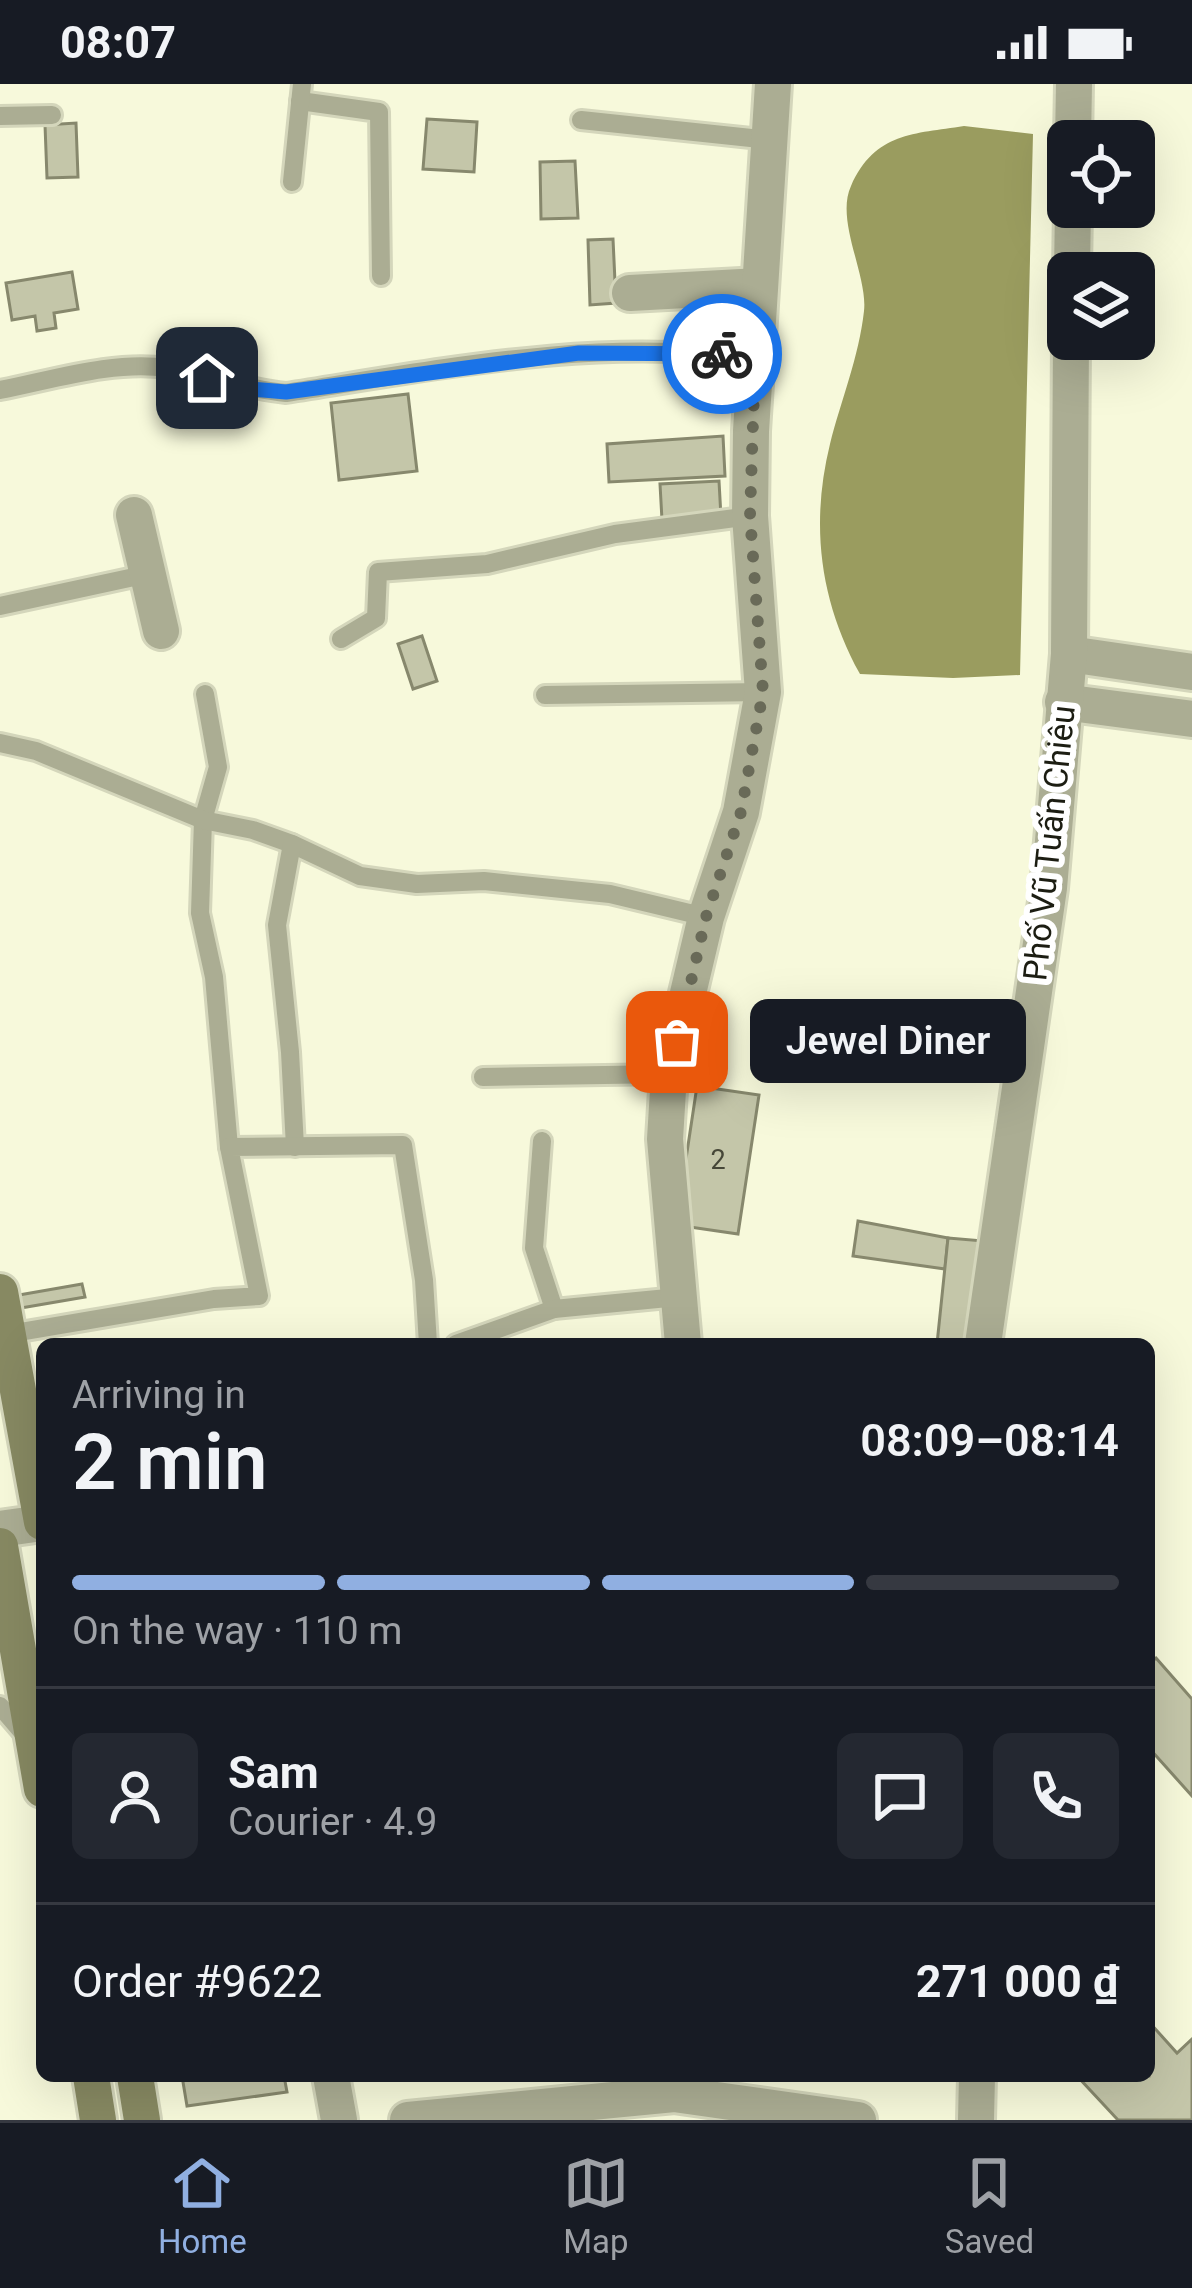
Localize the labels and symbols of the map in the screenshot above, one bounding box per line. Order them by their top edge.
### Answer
courier [662,294,782,414]
pin [156,327,258,429]
street label: Phố Vũ Tuấn Chiêu [1015,704,1083,982]
pin [626,991,728,1093]
callout: Jewel Diner [749,1000,1025,1084]
house number: 2 [710,1144,726,1176]

